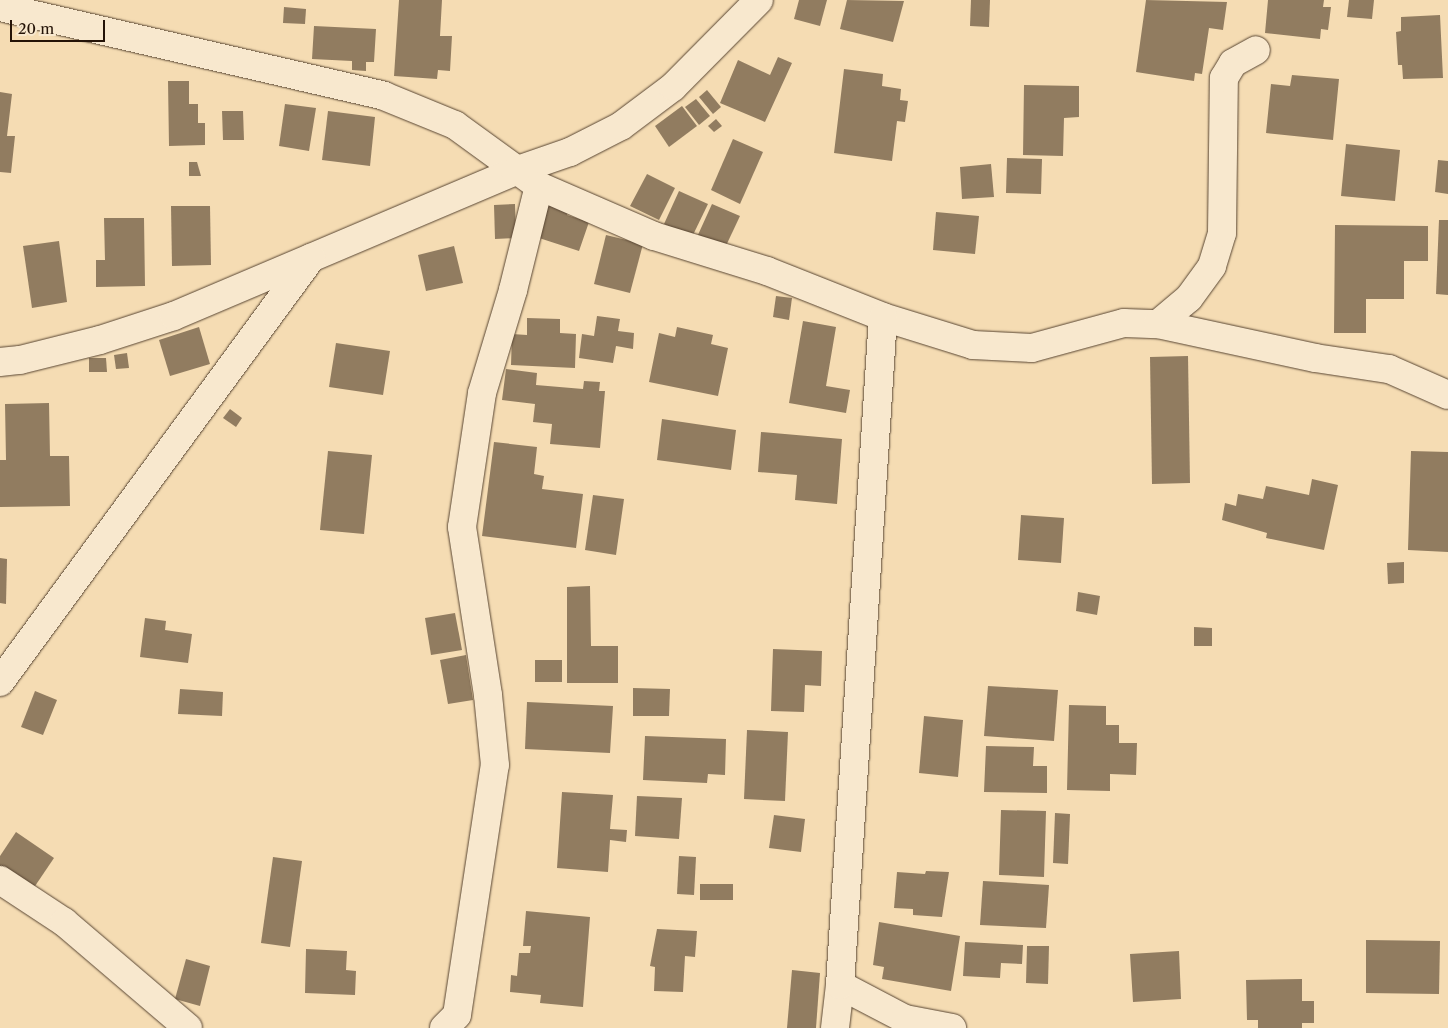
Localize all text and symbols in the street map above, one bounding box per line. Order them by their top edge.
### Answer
scale bar [12,10,108,42]
text: 20 m [18,19,54,38]

